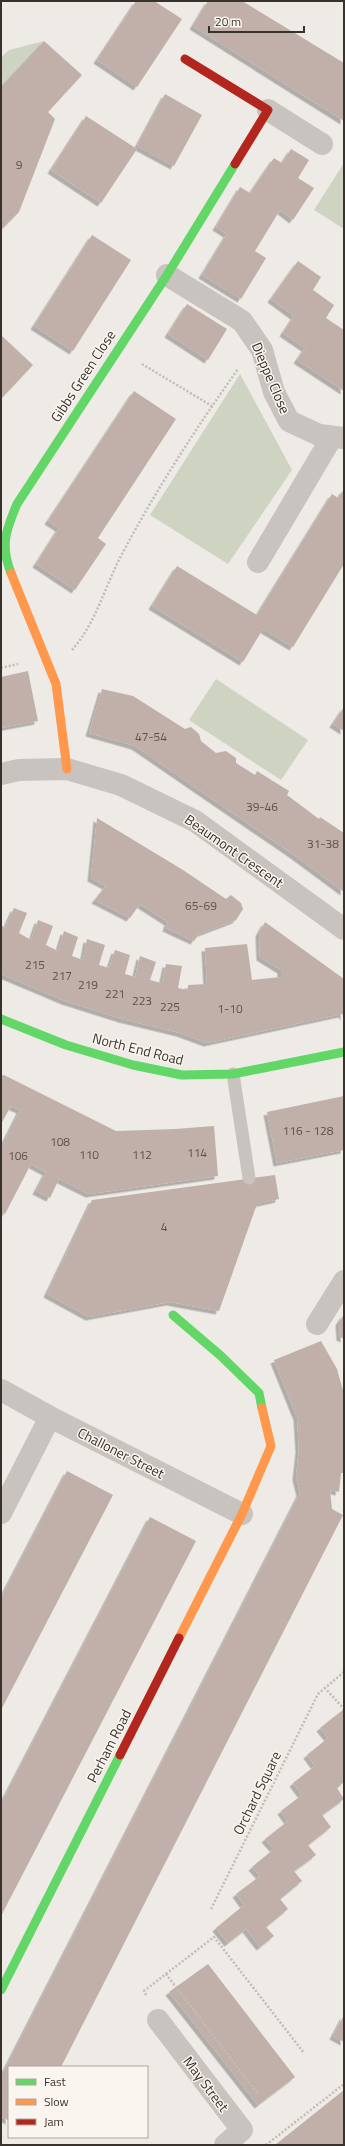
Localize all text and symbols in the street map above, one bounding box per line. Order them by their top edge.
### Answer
scale bar [209,8,304,34]
text: 20 m [215,12,241,31]
house number: 9 [16,155,23,174]
street label: Gibbs Green Close [45,326,120,426]
street label: Dieppe Close [247,339,296,417]
house number: 47-54 [135,727,167,746]
house number: 39-46 [246,797,278,816]
street label: Beaumont Crescent [181,809,288,893]
house number: 31-38 [307,834,339,853]
house number: 65-69 [185,896,217,915]
house number: 215 [25,955,45,974]
house number: 217 [52,966,72,985]
house number: 219 [78,975,98,994]
house number: 221 [105,984,125,1003]
house number: 223 [132,991,152,1010]
house number: 225 [160,997,180,1016]
house number: 1-10 [217,999,243,1018]
street label: North End Road [90,1027,186,1070]
house number: 116 - 128 [283,1121,334,1140]
house number: 108 [50,1132,70,1151]
house number: 114 [187,1143,207,1162]
house number: 110 [79,1145,99,1164]
house number: 112 [132,1145,152,1164]
house number: 106 [8,1146,28,1165]
house number: 4 [161,1217,168,1236]
street label: Challoner Street [74,1422,168,1483]
street label: Perham Road [81,1705,136,1786]
street label: Orchard Square [227,1747,286,1838]
street label: May Street [179,2052,234,2116]
legend [8,2066,148,2138]
text: Fast [44,2072,67,2091]
text: Slow [44,2092,69,2111]
text: Jam [44,2112,64,2131]

